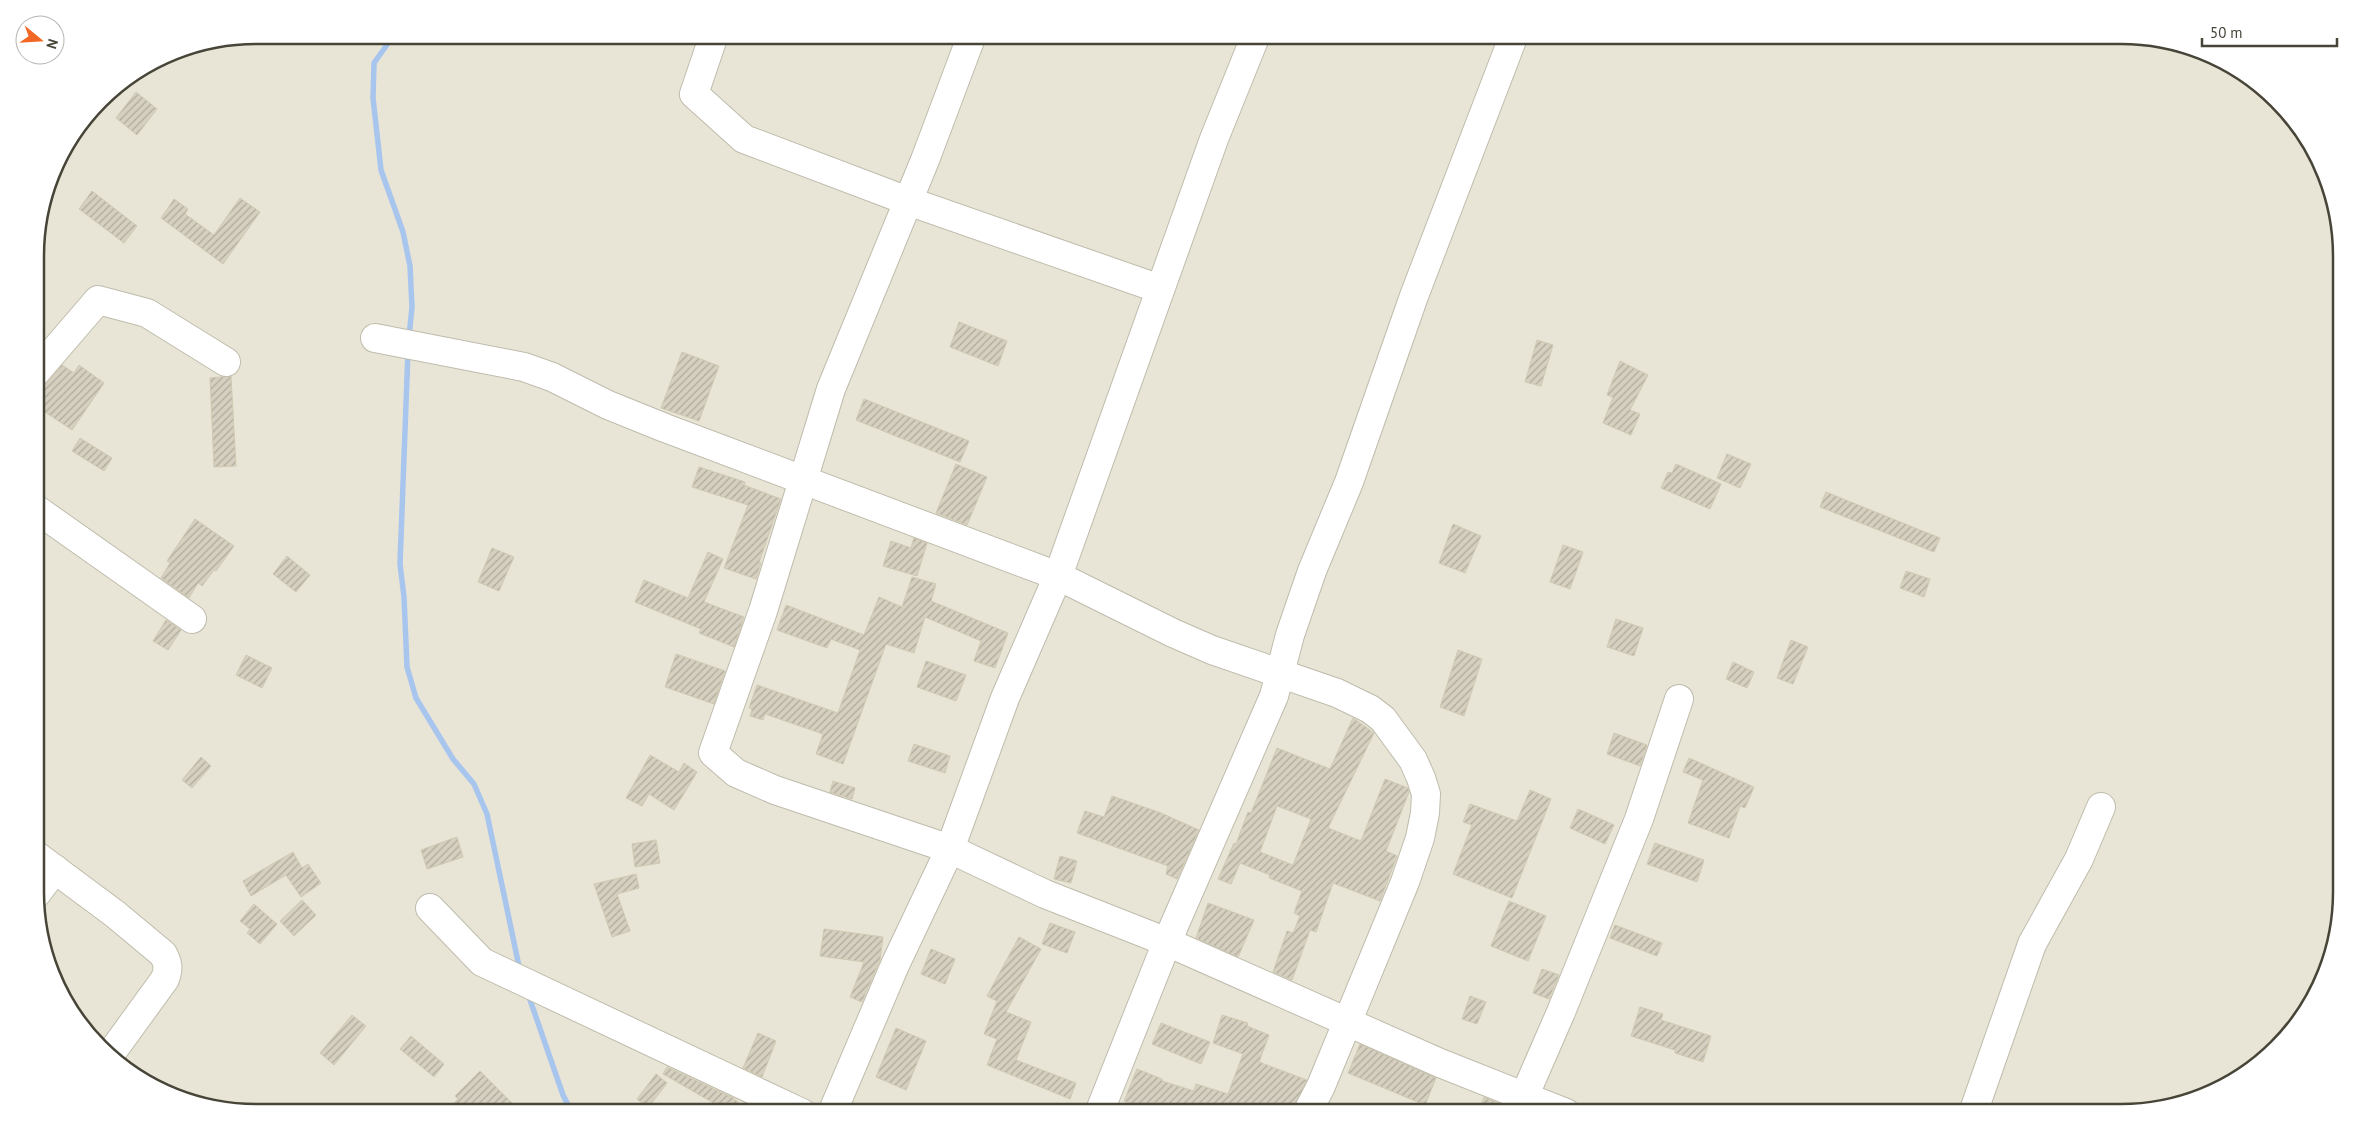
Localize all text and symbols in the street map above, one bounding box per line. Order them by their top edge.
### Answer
north arrow [15,15,65,65]
scale bar [2202,15,2337,47]
text: 50 m [2210,23,2243,42]
text: N [42,37,62,51]

